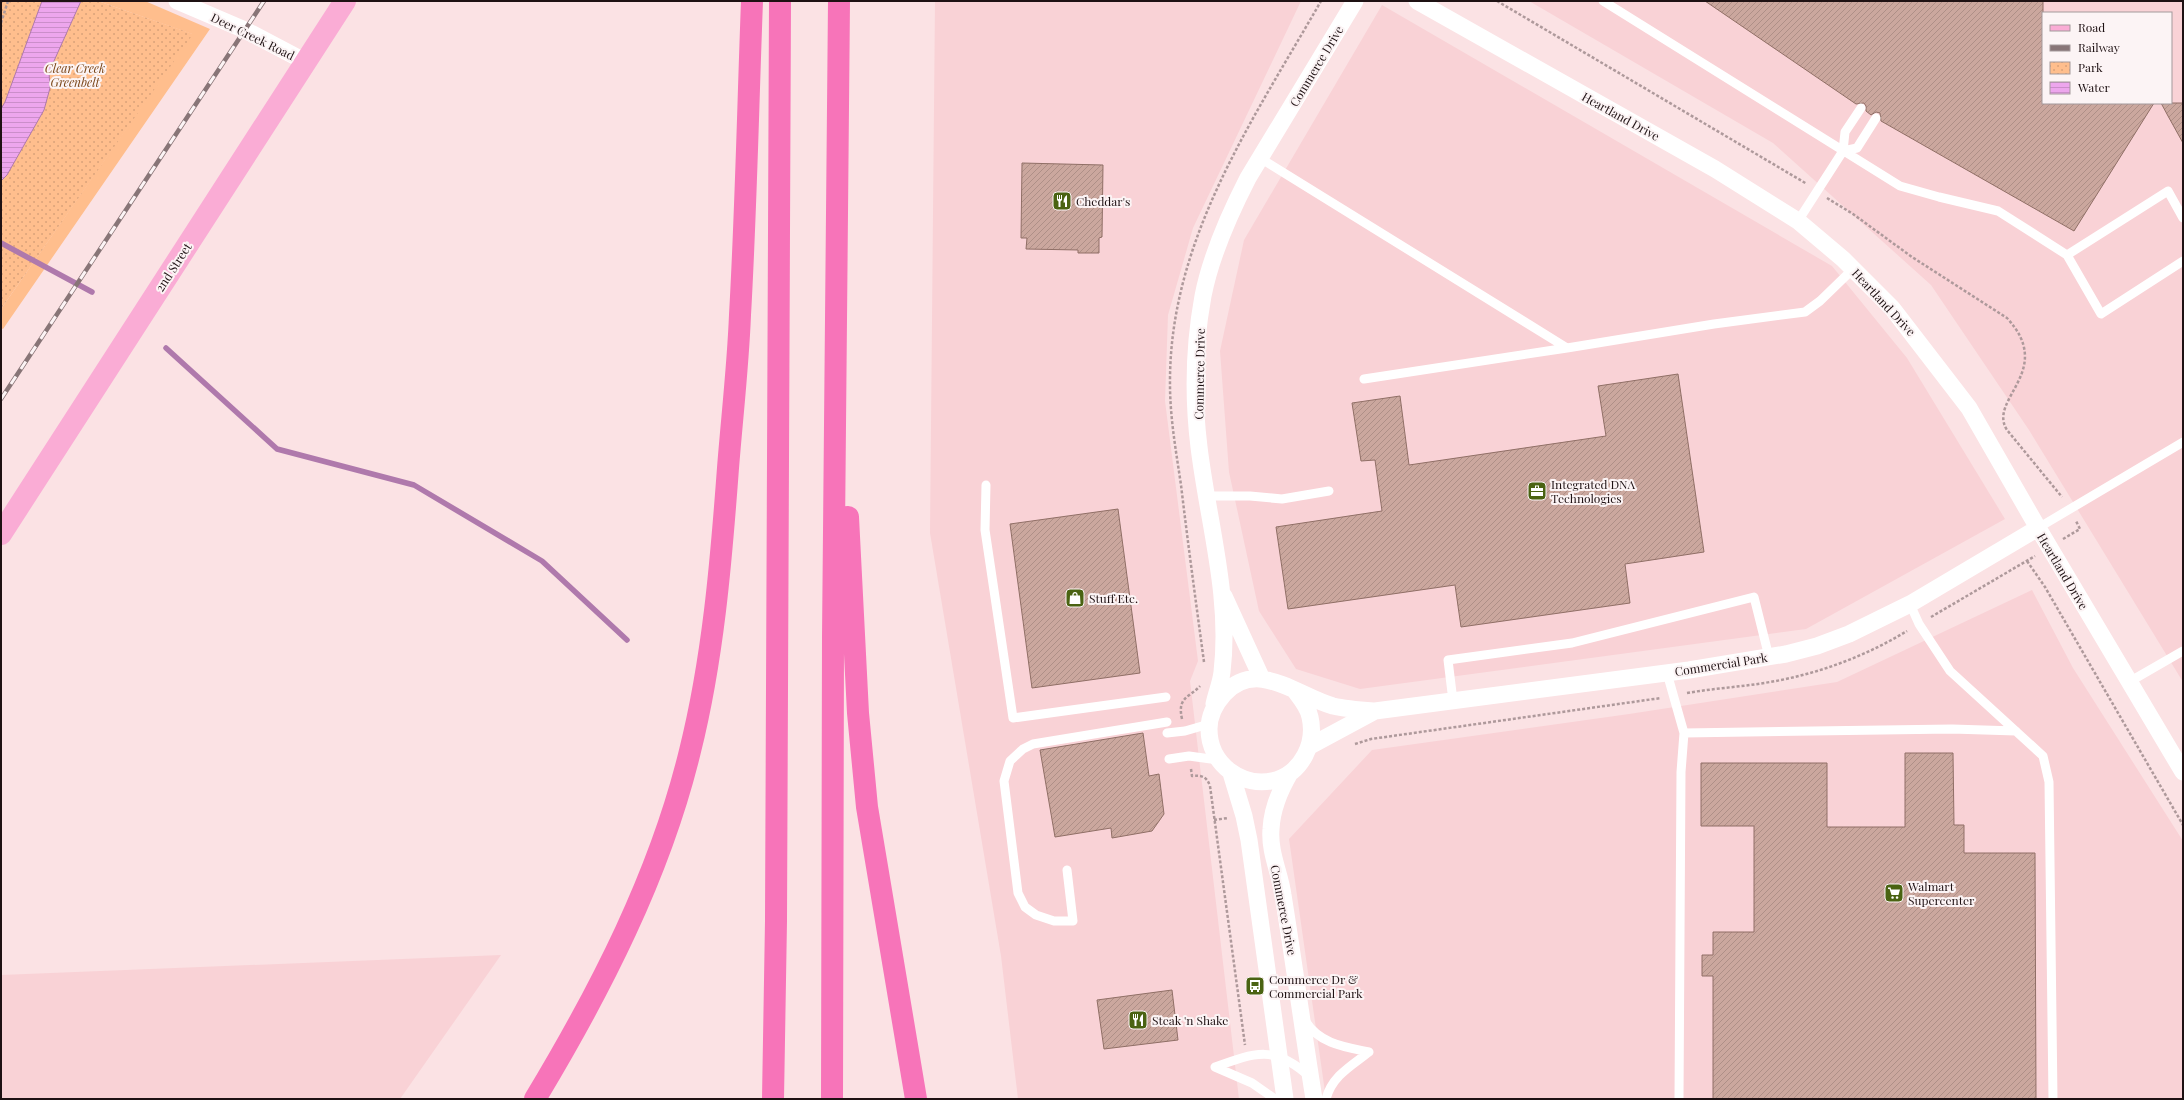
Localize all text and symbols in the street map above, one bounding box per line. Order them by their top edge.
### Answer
street label: Deer Creek Road [209,9,297,63]
legend [2042,12,2172,104]
text: Road [2078,19,2105,35]
street label: Commerce Drive [1286,23,1346,109]
text: Railway [2078,39,2120,55]
text: Park [2078,59,2103,75]
park label: Clear Creek Greenbelt [45,60,105,90]
text: Water [2077,79,2111,95]
street label: Heartland Drive [1579,88,1663,144]
restaurant icon: Cheddar's [1051,190,1073,212]
place label: Cheddar's [1076,193,1130,209]
street label: 2nd Street [151,239,195,294]
street label: Heartland Drive [1849,265,1919,339]
street label: Commerce Drive [1190,328,1208,420]
place label: Integrated DNA Technologies [1551,476,1635,506]
office icon: Integrated DNA Technologies [1526,480,1548,502]
street label: Heartland Drive [2034,530,2092,612]
shop icon: Stuff Etc. [1064,587,1086,609]
place label: Stuff Etc. [1089,590,1138,606]
street label: Commercial Park [1673,649,1769,679]
street label: Commerce Drive [1267,864,1301,956]
place label: Walmart Supercenter [1907,878,1975,908]
supermarket icon: Walmart Supercenter [1883,882,1905,904]
place label: Commerce Dr & Commercial Park [1269,971,1363,1001]
bus stop icon: Commerce Dr & Commercial Park [1244,975,1266,997]
restaurant icon: Steak 'n Shake [1127,1009,1149,1031]
place label: Steak 'n Shake [1152,1012,1228,1028]

